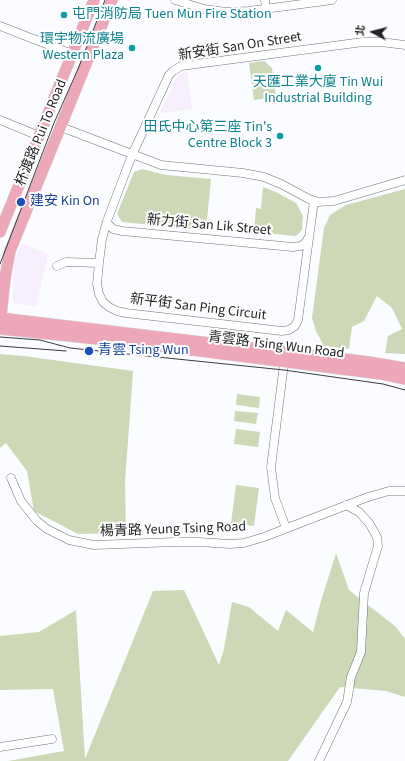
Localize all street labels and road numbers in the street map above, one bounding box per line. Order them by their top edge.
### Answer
street label: 新安街 San On Street [177,29,303,65]
street label: 杯渡路 Pui To Road [13,77,71,189]
street label: 新力街 San Lik Street [146,212,272,240]
street label: 新平街 San Ping Circuit [129,291,267,325]
street label: 青雲路 Tsing Wun Road [207,329,345,363]
street label: 楊青路 Yeung Tsing Road [99,519,247,541]

